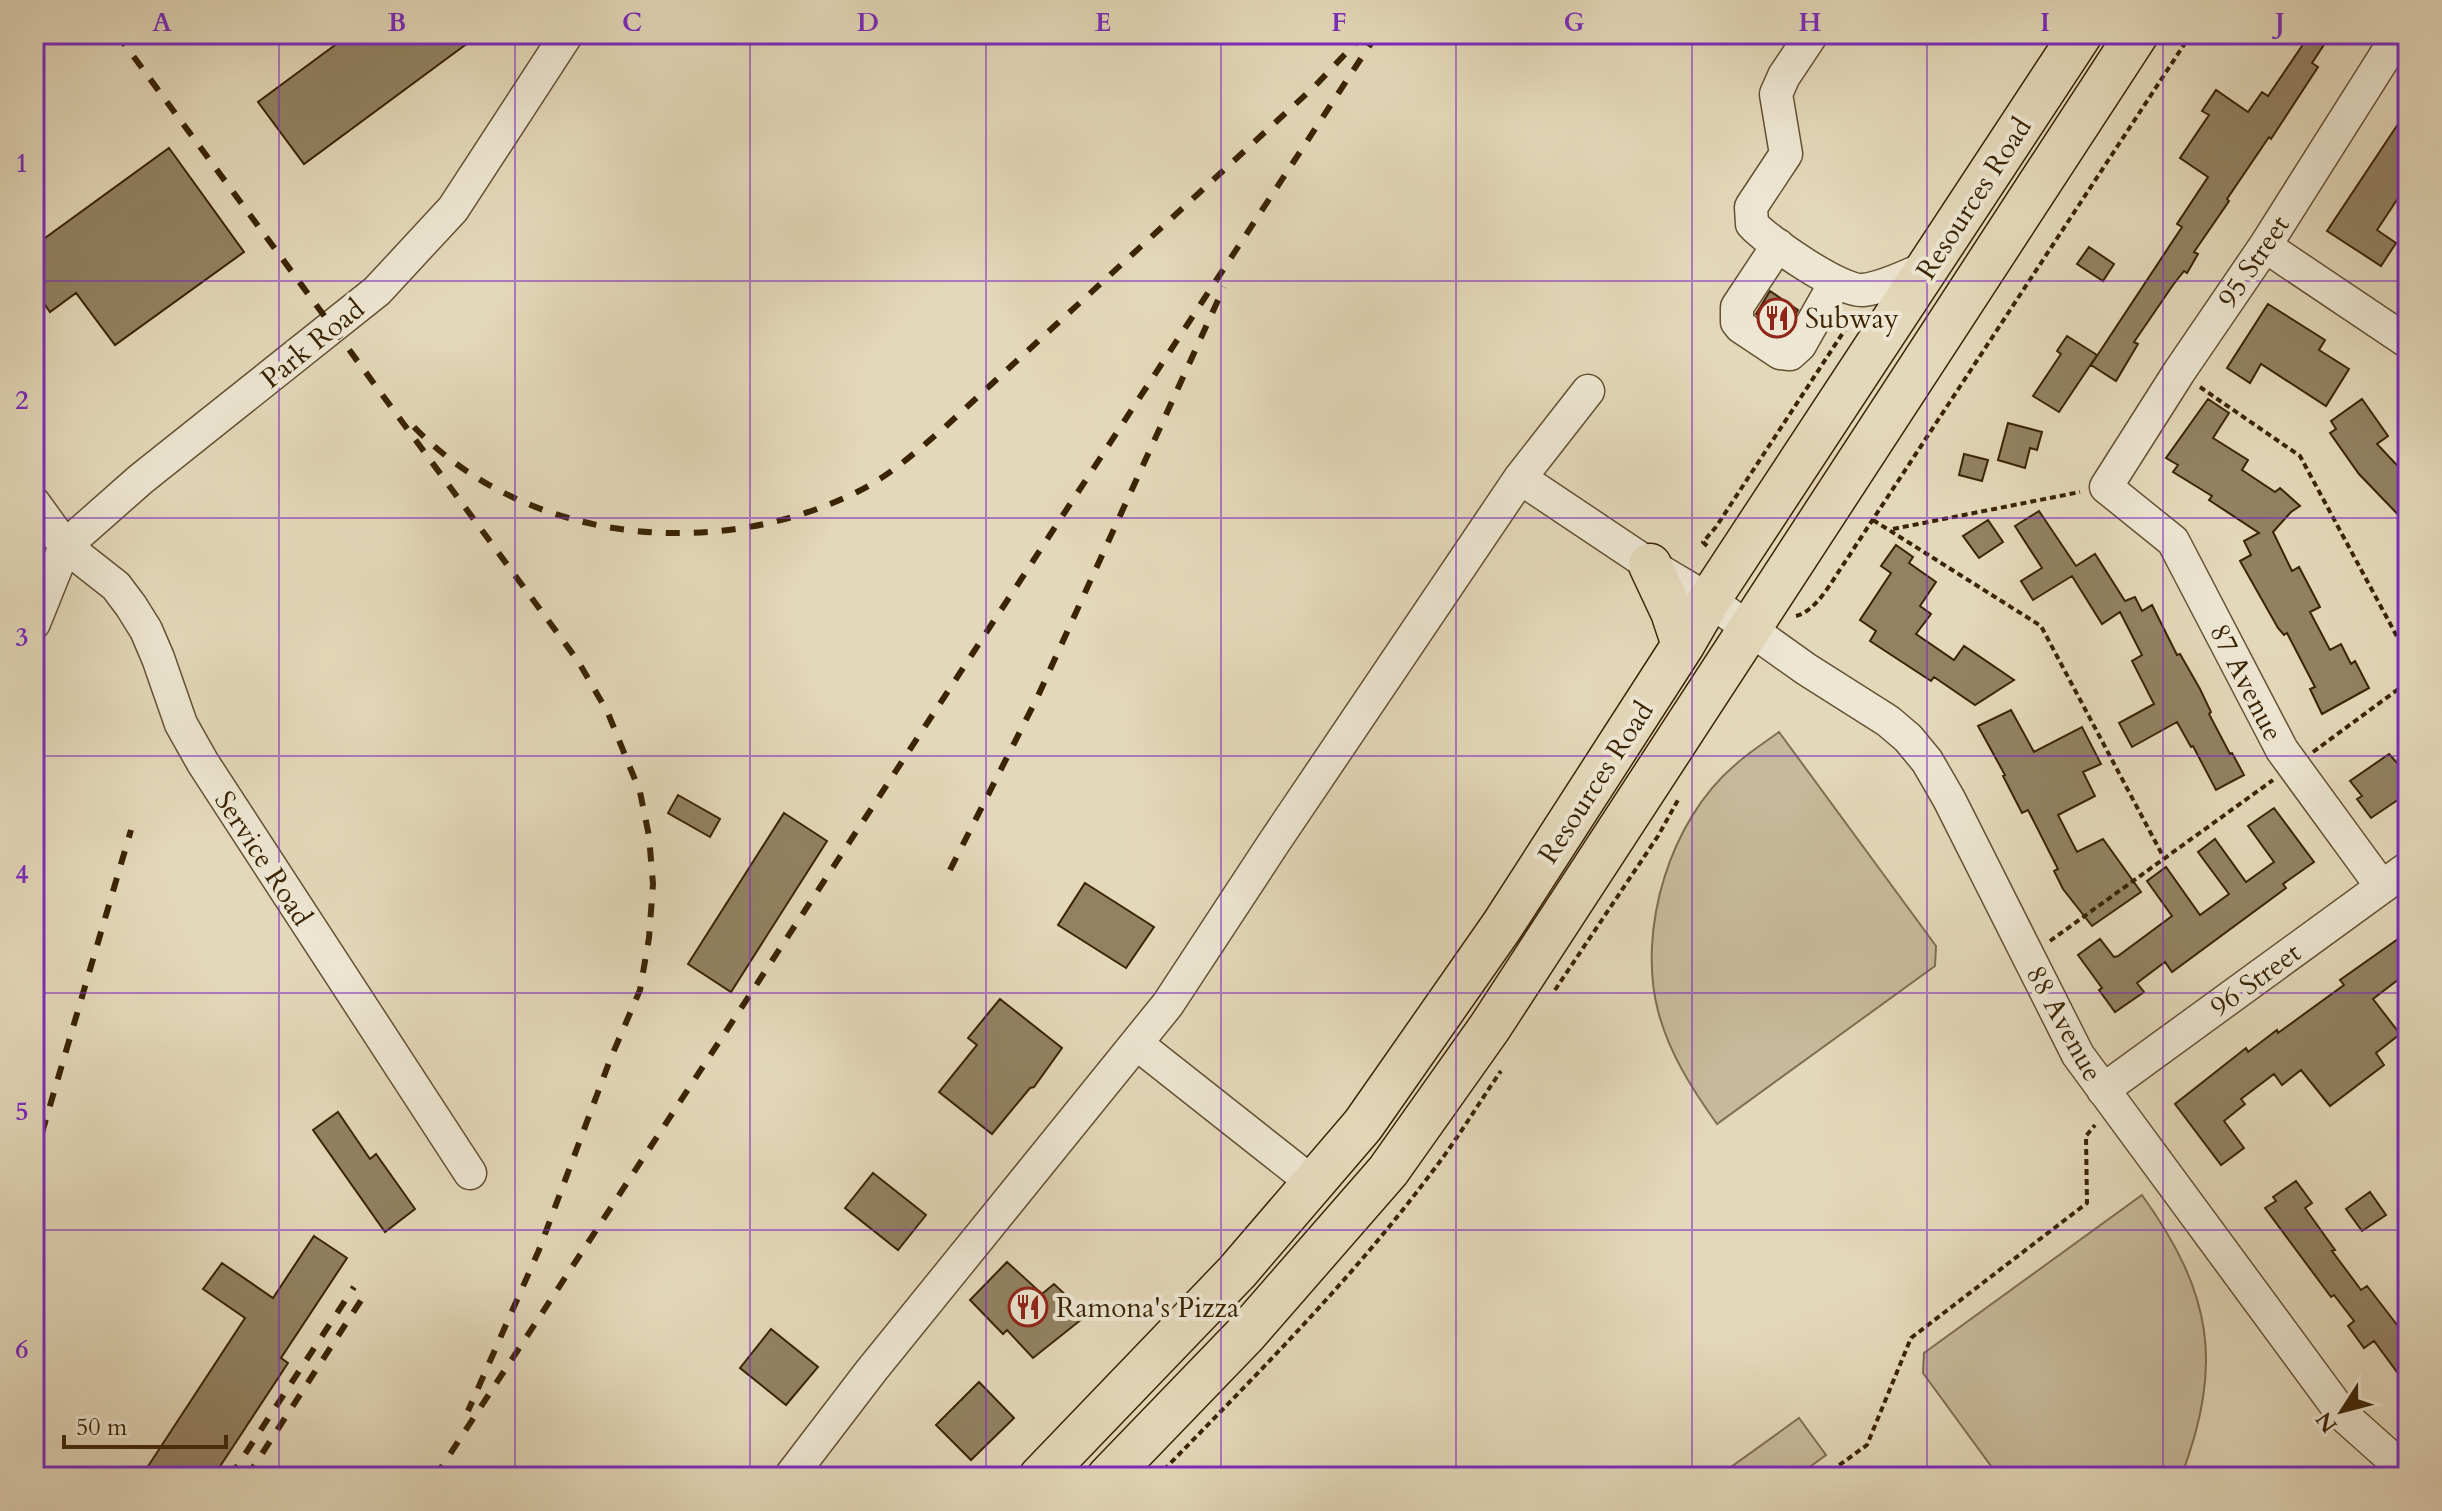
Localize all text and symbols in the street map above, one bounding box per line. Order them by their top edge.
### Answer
text: A [152,5,172,40]
text: B [388,5,406,40]
text: C [622,5,642,40]
text: D [857,5,879,40]
text: E [1095,5,1111,40]
text: F [1331,5,1347,40]
text: G [1563,5,1585,40]
text: H [1799,5,1822,40]
text: I [2040,5,2050,40]
text: J [2271,5,2285,40]
street label: Resources Road [1907,110,2041,287]
text: 1 [15,146,29,181]
street label: 95 Street [2209,208,2299,315]
street label: Park Road [253,290,372,397]
restaurant icon: Subway [1756,297,1798,339]
place label: Subway [1805,300,1899,338]
text: 2 [15,383,29,418]
street label: 87 Avenue [2200,617,2292,748]
text: 3 [15,620,29,655]
street label: Resources Road [1529,694,1663,871]
street label: Service Road [205,784,321,933]
text: 4 [15,857,29,892]
street label: 96 Street [2203,934,2309,1026]
street label: 88 Avenue [2017,959,2112,1088]
text: 5 [15,1094,29,1129]
restaurant icon: Ramona's Pizza [1007,1286,1049,1328]
place label: Ramona's Pizza [1056,1289,1239,1327]
text: 6 [15,1332,29,1367]
north arrow [2302,1371,2382,1451]
scale bar [64,1399,226,1449]
text: N [2309,1406,2344,1439]
text: 50 m [76,1411,128,1444]

